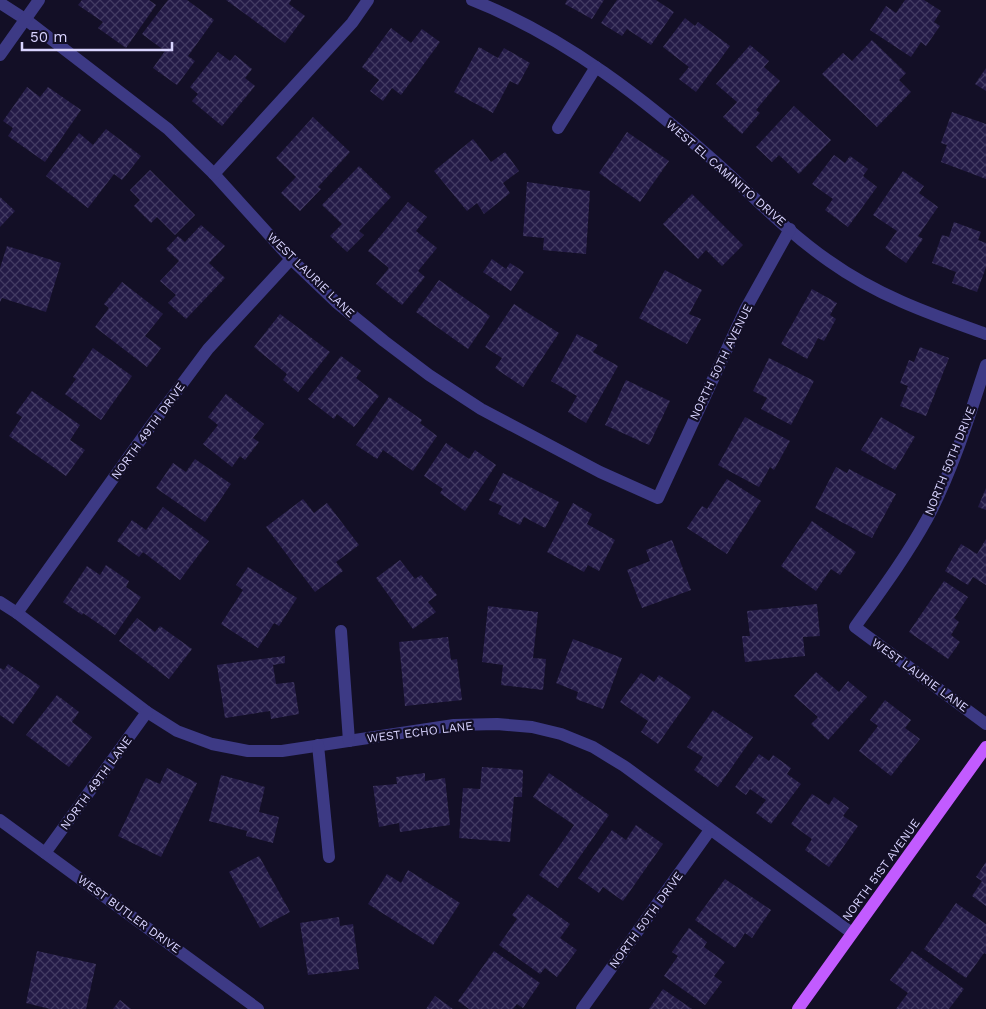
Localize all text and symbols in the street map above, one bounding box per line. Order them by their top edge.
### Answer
scale bar [22,20,172,52]
text: 50 m [30,28,67,46]
street label: WEST EL CAMINITO DRIVE [663,117,789,229]
street label: WEST LAURIE LANE [265,230,358,320]
street label: NORTH 50TH AVENUE [687,301,755,422]
street label: NORTH 49TH DRIVE [108,380,188,482]
street label: NORTH 50TH DRIVE [922,404,978,517]
street label: WEST LAURIE LANE [869,635,971,715]
street label: WEST ECHO LANE [366,719,474,745]
street label: NORTH 49TH LANE [57,733,135,832]
street label: NORTH 51ST AVENUE [839,816,923,924]
street label: NORTH 50TH DRIVE [606,869,686,971]
street label: WEST BUTLER DRIVE [75,872,183,956]

